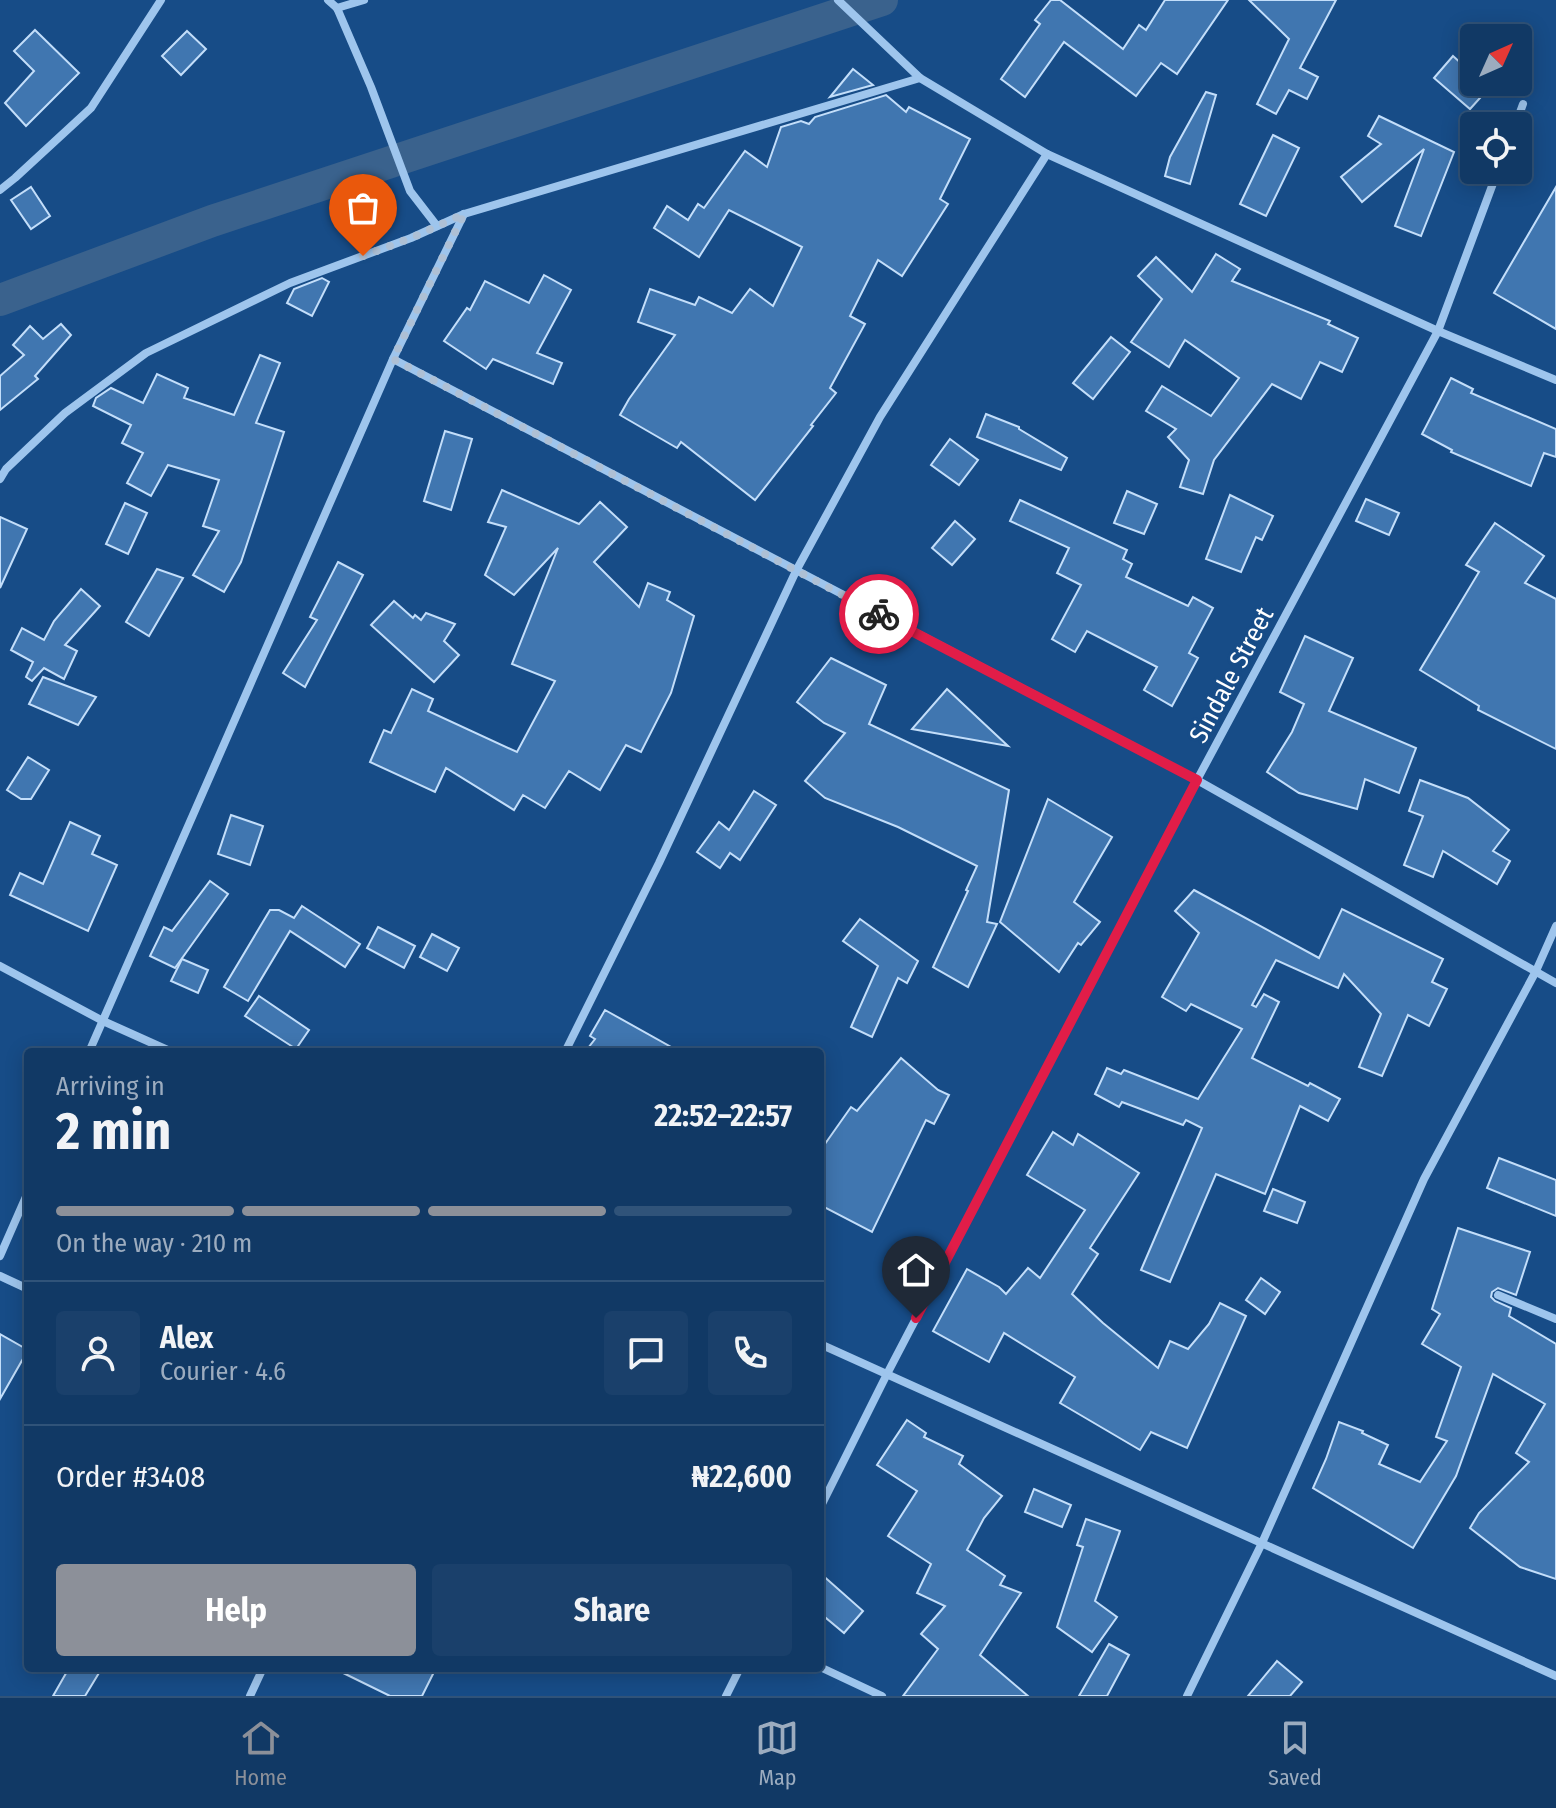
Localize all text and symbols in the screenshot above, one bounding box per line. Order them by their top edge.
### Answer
north arrow [1460,24,1532,96]
map controls [1460,24,1532,184]
button: locate [1460,112,1532,184]
pin [329,174,397,256]
icon: bag [341,186,385,230]
courier [839,574,919,654]
icon: bike [857,592,901,636]
street label: Sindale Street [1183,602,1280,748]
text: Arriving in [56,1071,165,1102]
text: 22:52–22:57 [654,1098,792,1134]
text: 2 min [56,1100,171,1163]
text: On the way · 210 m [56,1228,252,1259]
pin [882,1236,950,1318]
icon: home [894,1248,938,1292]
button: person [56,1311,140,1395]
button: chat [604,1311,688,1395]
button: phone [708,1311,792,1395]
text: Alex [160,1320,213,1356]
text: Courier · 4.6 [160,1356,286,1387]
text: Order #3408 [56,1459,205,1495]
text: ₦22,600 [692,1459,792,1495]
button: Help [56,1564,416,1656]
button: Share [432,1564,792,1656]
tab: Home [234,1716,287,1791]
tab: Map [755,1716,799,1791]
tab: Saved [1268,1716,1322,1791]

